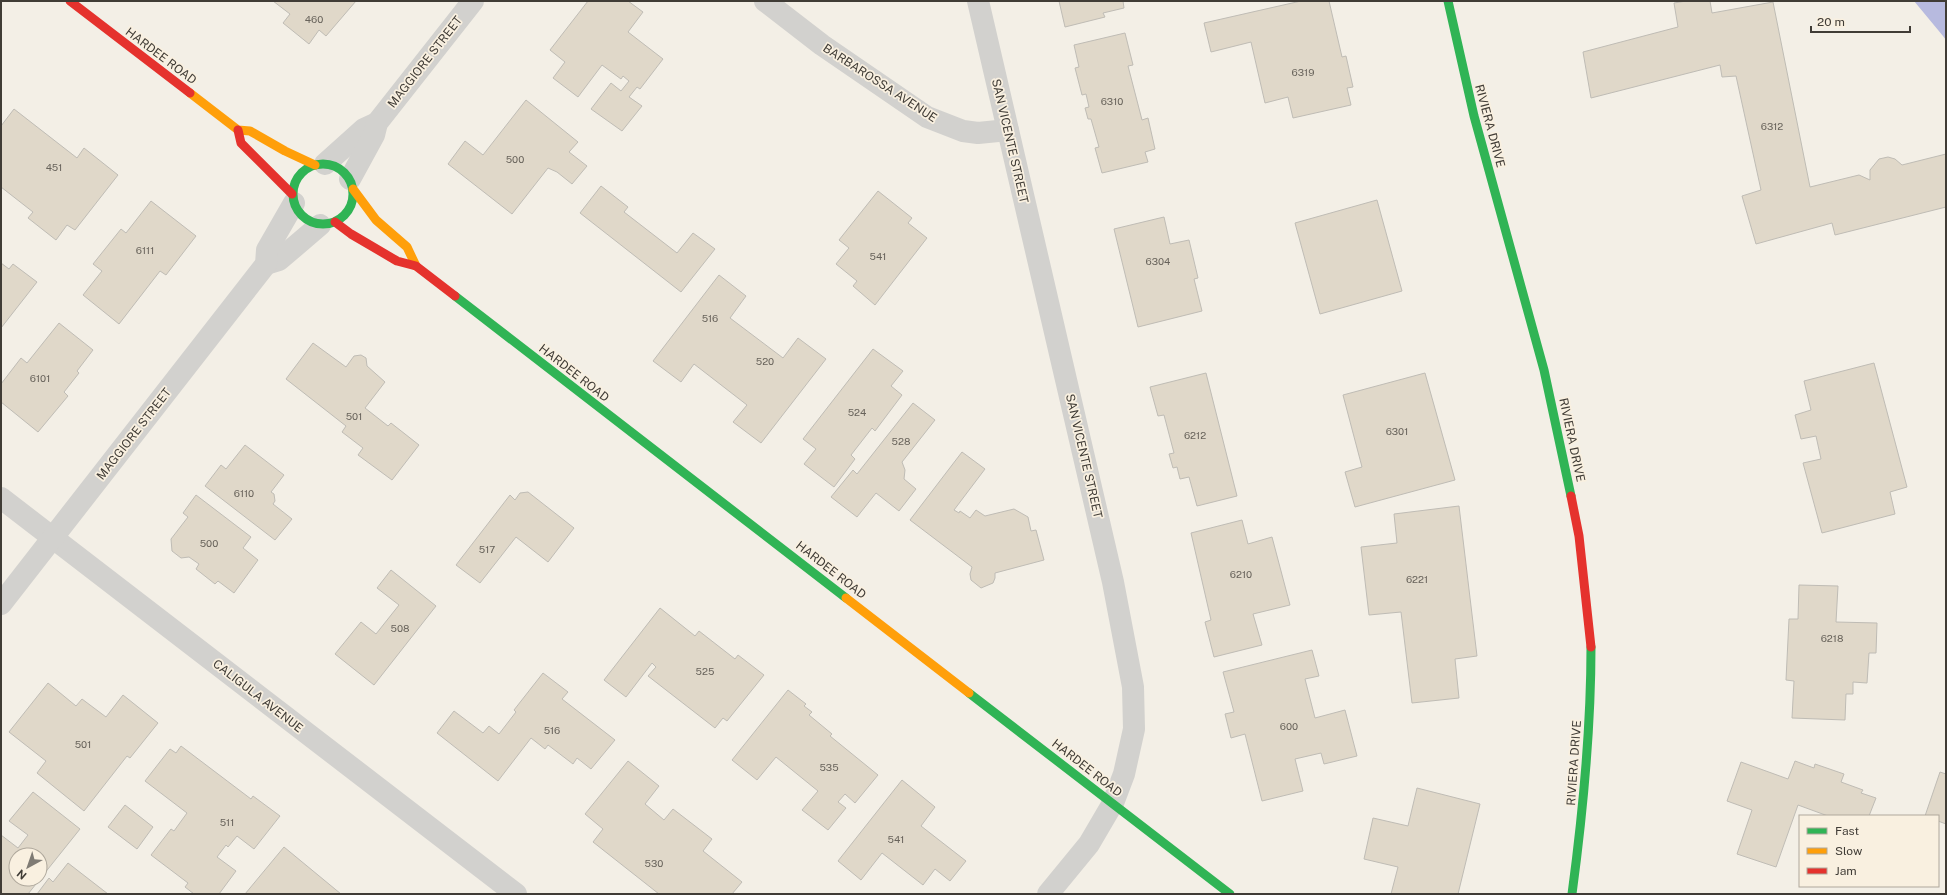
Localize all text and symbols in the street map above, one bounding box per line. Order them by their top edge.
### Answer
scale bar [1811,8,1910,34]
house number: 460 [305,13,323,25]
street label: MAGGIORE STREET [385,13,465,111]
text: 20 m [1817,15,1845,29]
street label: HARDEE ROAD [123,25,199,87]
street label: BARBAROSSA AVENUE [820,41,940,125]
house number: 6319 [1292,66,1314,78]
street label: SAN VICENTE STREET [989,77,1031,205]
street label: RIVIERA DRIVE [1472,83,1508,169]
house number: 6310 [1101,95,1123,107]
house number: 6312 [1761,120,1783,132]
house number: 500 [506,153,524,165]
house number: 451 [46,161,62,173]
house number: 6111 [136,244,154,256]
house number: 541 [870,250,886,262]
house number: 6304 [1146,255,1170,267]
house number: 516 [702,312,718,324]
street label: HARDEE ROAD [536,341,612,405]
house number: 520 [756,355,774,367]
house number: 6101 [30,372,50,384]
street label: MAGGIORE STREET [94,385,174,483]
street label: SAN VICENTE STREET [1063,392,1105,520]
street label: RIVIERA DRIVE [1556,397,1588,483]
house number: 524 [848,406,866,418]
house number: 501 [346,410,362,422]
house number: 6301 [1386,425,1408,437]
house number: 6212 [1184,429,1206,441]
house number: 528 [892,435,910,447]
house number: 6110 [234,487,254,499]
house number: 500 [200,537,218,549]
street label: HARDEE ROAD [793,538,869,602]
house number: 517 [479,543,495,555]
house number: 6210 [1230,568,1252,580]
house number: 6221 [1406,573,1428,585]
house number: 508 [391,622,409,634]
house number: 6218 [1821,632,1843,644]
street label: CALIGULA AVENUE [210,657,306,735]
house number: 525 [696,665,714,677]
house number: 600 [1280,720,1298,732]
street label: RIVIERA DRIVE [1564,720,1584,806]
house number: 516 [544,724,560,736]
street label: HARDEE ROAD [1049,736,1125,800]
house number: 501 [75,738,91,750]
house number: 535 [819,761,839,773]
legend [1799,815,1939,887]
house number: 511 [220,816,234,828]
text: Fast [1835,824,1860,838]
house number: 541 [888,833,904,845]
text: Slow [1835,844,1863,858]
north arrow [8,847,48,887]
house number: 530 [645,857,663,869]
text: Jam [1835,864,1857,878]
text: N [14,867,29,882]

